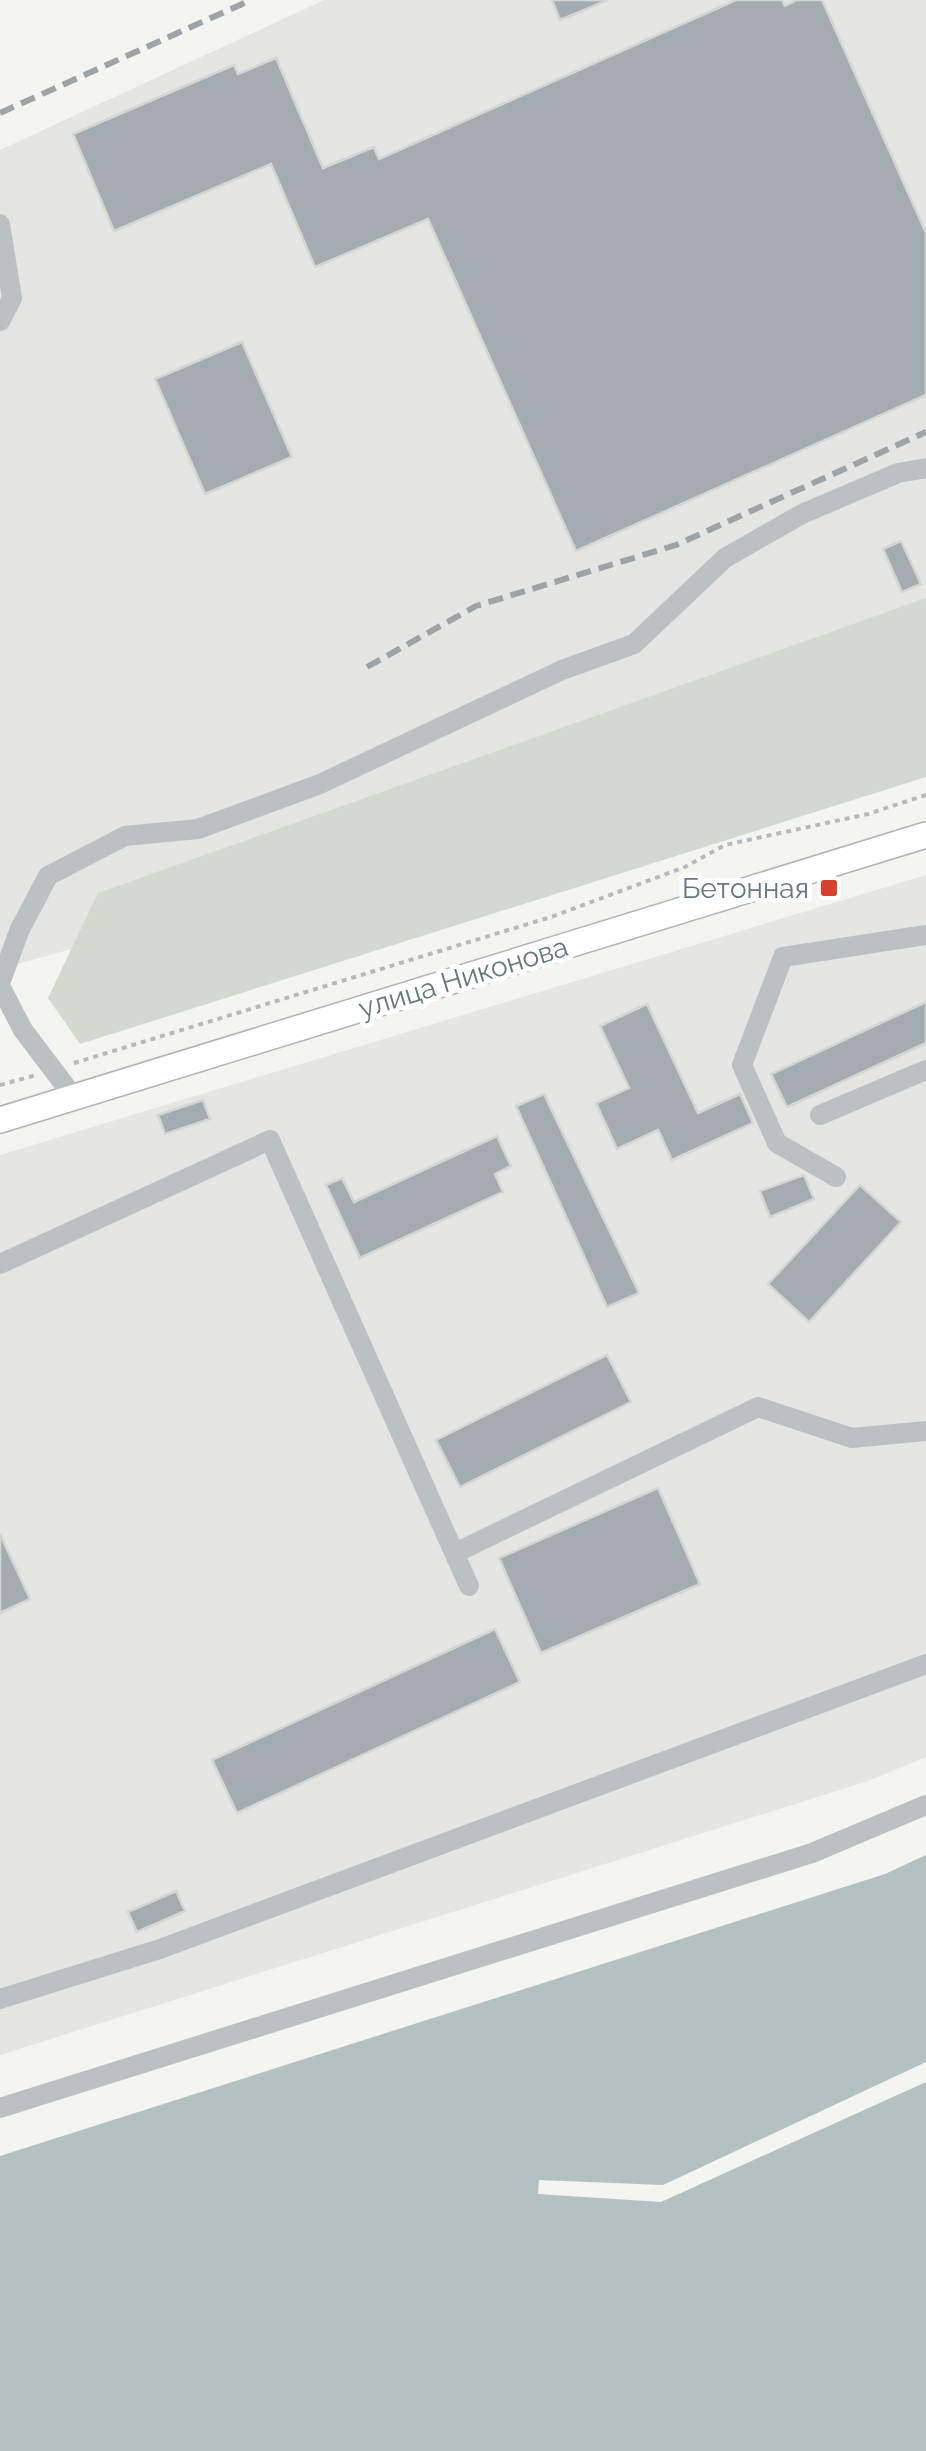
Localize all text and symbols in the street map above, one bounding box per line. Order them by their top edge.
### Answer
place label: Бетонная [682,872,809,905]
marker: Бетонная [818,877,840,899]
street label: улица Никонова [354,930,572,1025]

